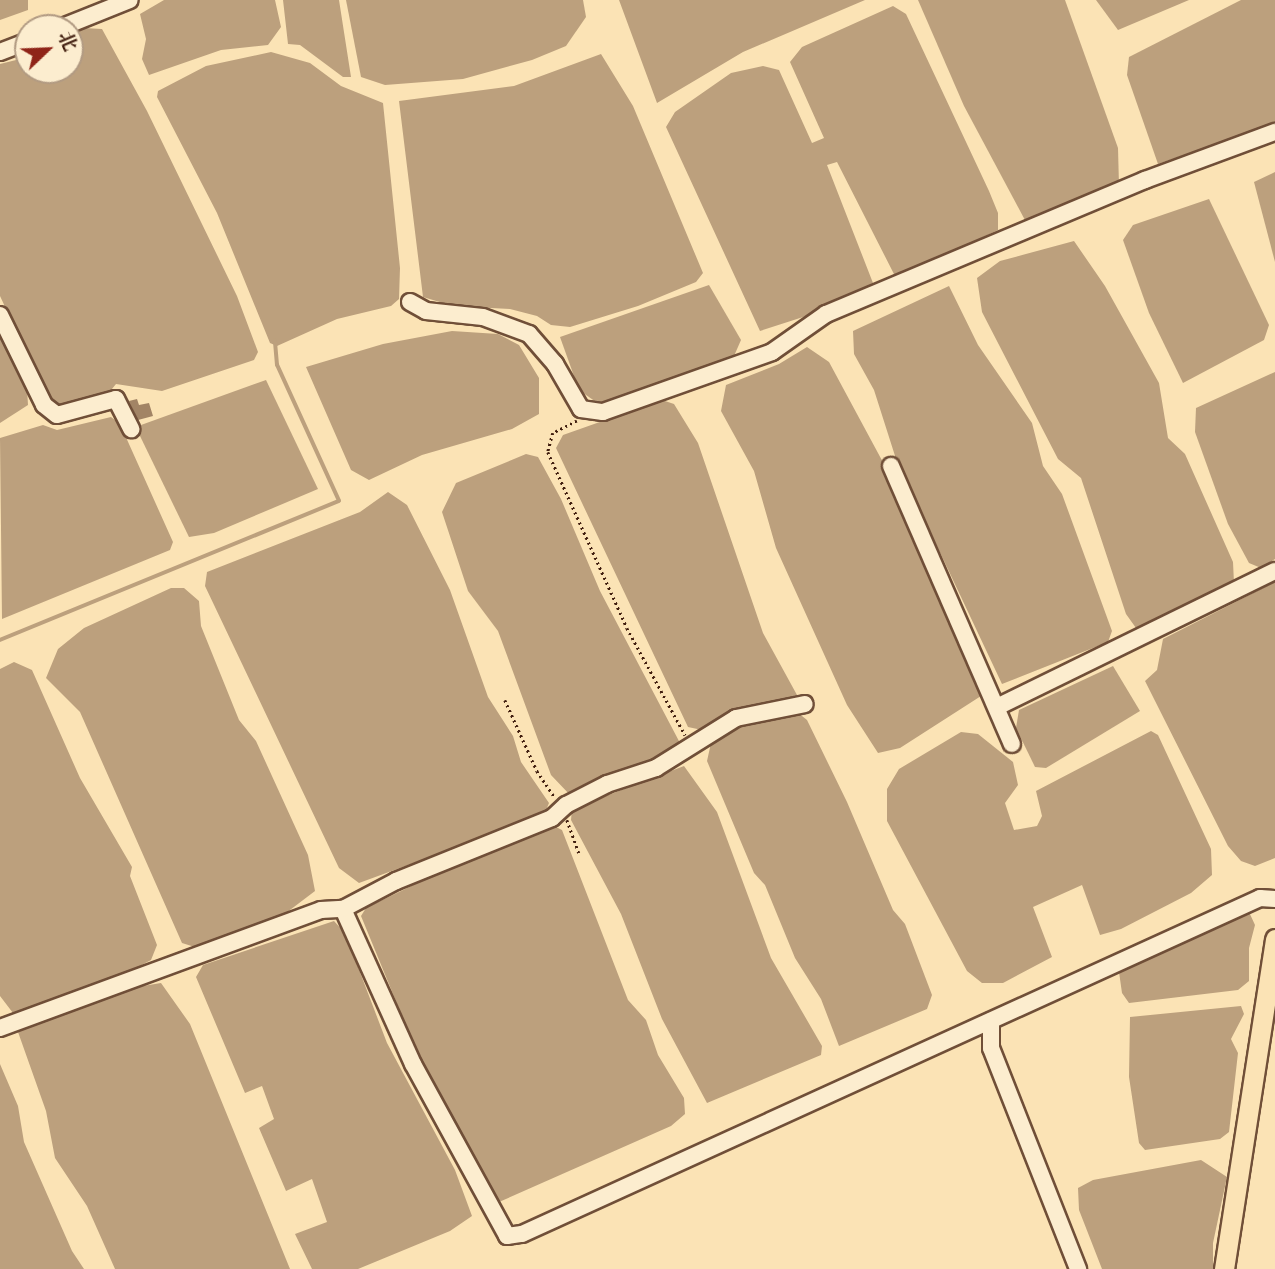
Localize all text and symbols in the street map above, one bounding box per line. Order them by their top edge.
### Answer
north arrow [14,14,84,84]
text: 北 [53,28,81,55]

